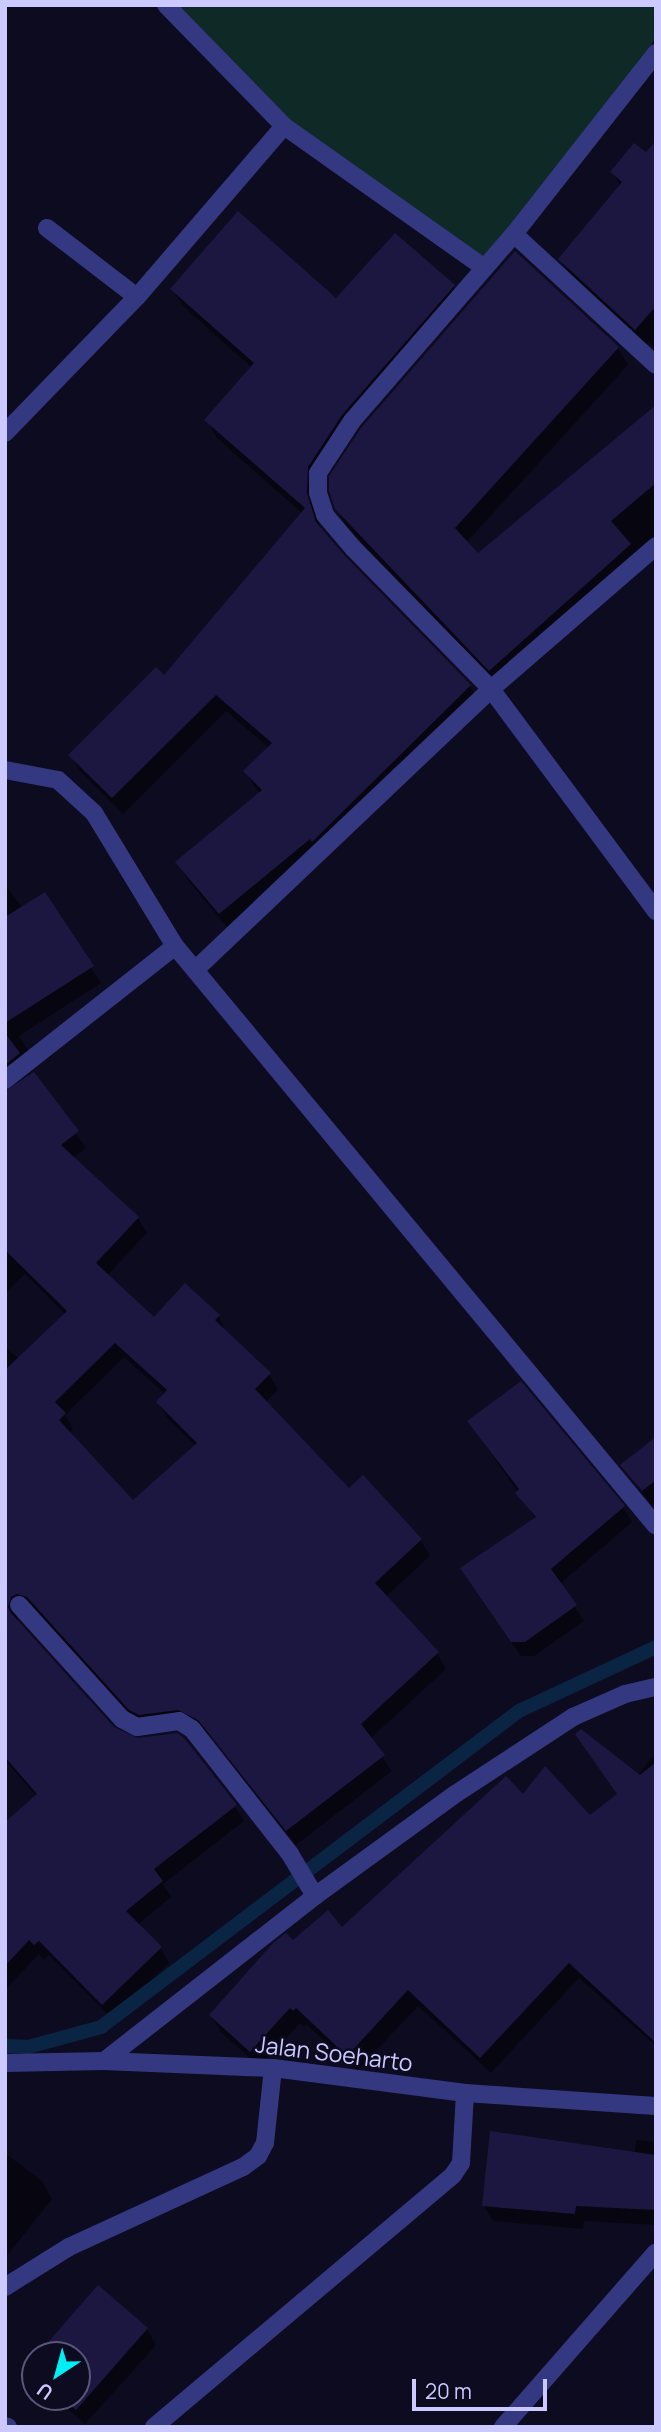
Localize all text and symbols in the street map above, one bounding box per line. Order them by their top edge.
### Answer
street label: Jalan Soeharto [254,2030,414,2076]
north arrow [21,2341,91,2411]
scale bar [416,2366,551,2410]
text: U [32,2377,58,2406]
text: 20 m [425,2377,472,2405]

